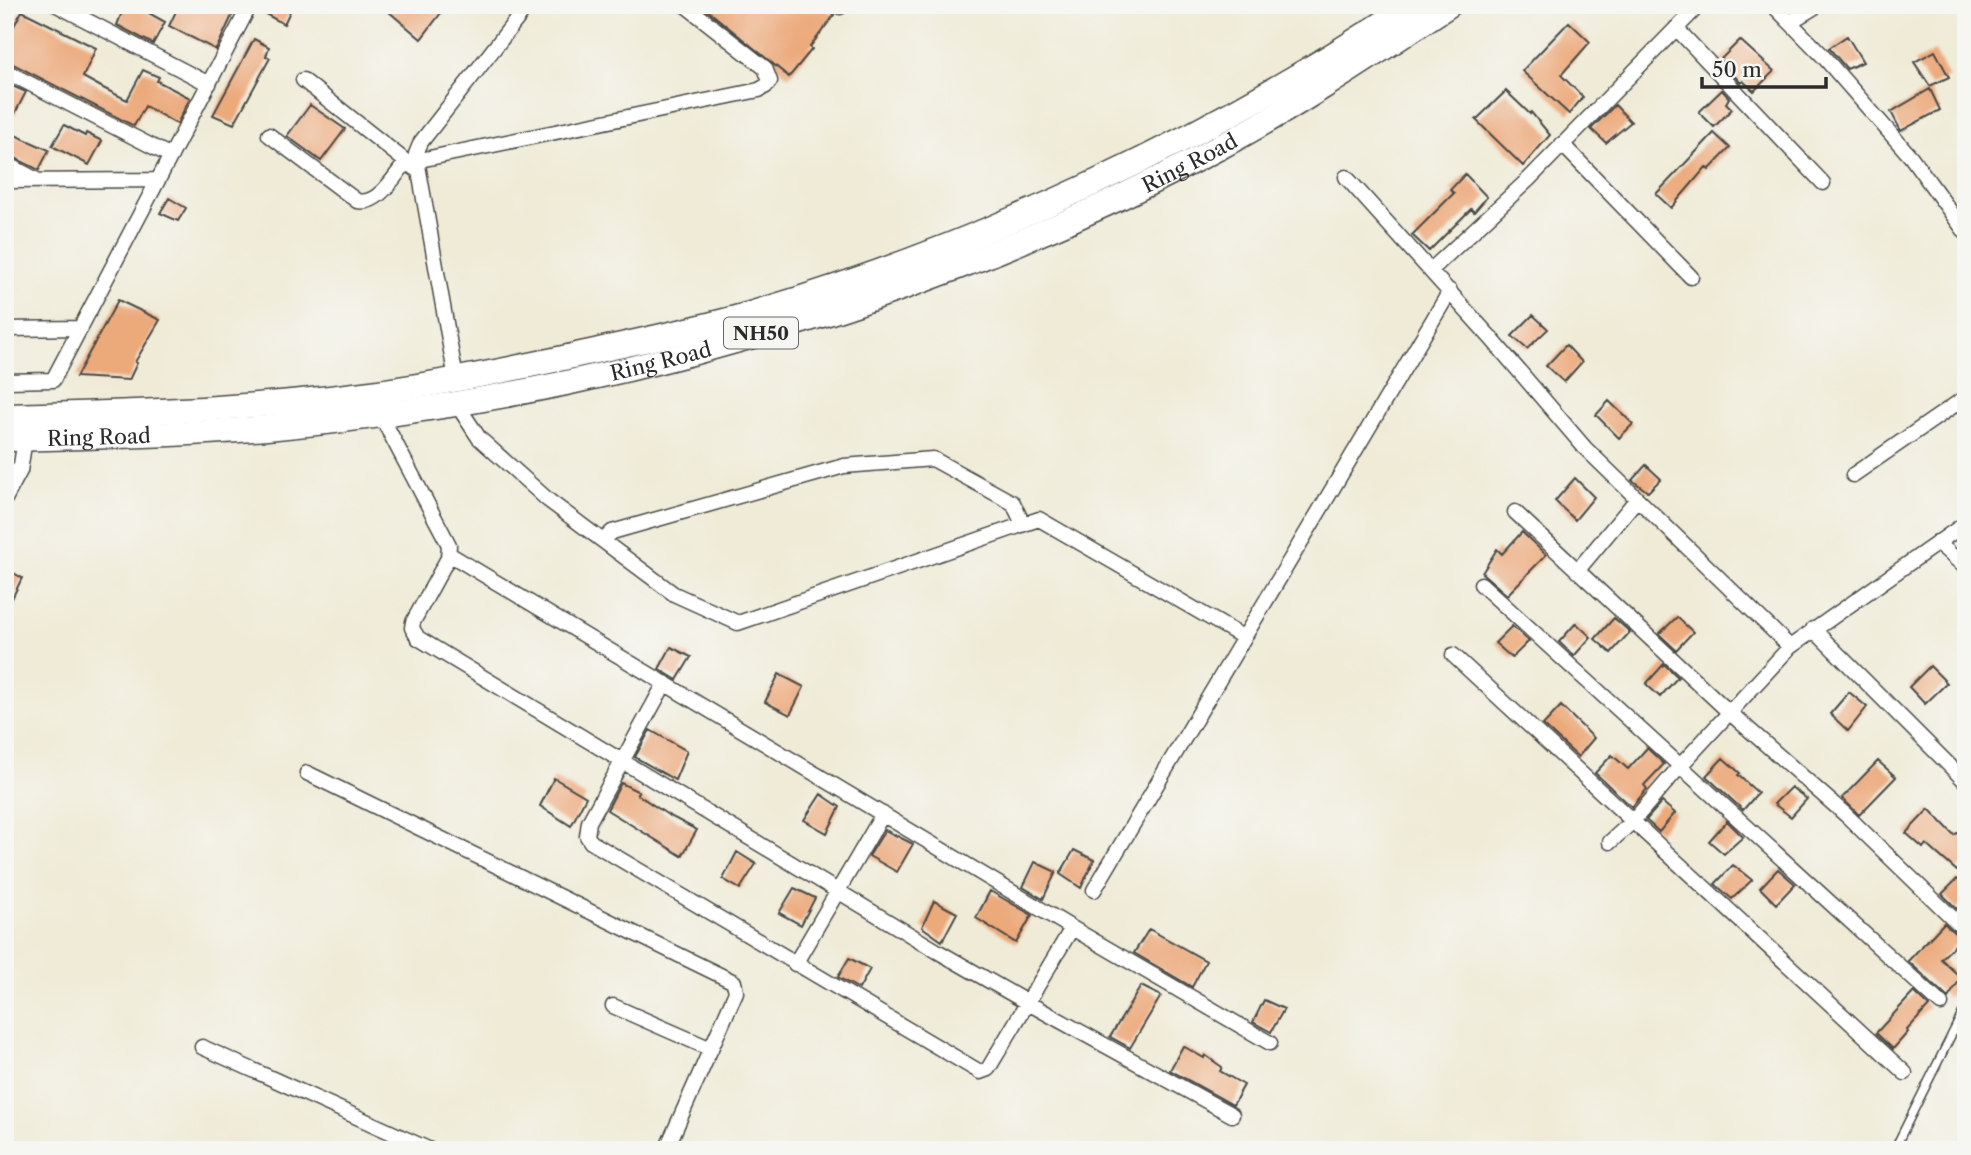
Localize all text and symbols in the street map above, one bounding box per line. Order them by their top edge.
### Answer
scale bar [1702,46,1826,90]
text: 50 m [1712,57,1762,82]
street label: Ring Road [1138,128,1241,197]
road number: NH50 [724,318,798,348]
street label: Ring Road [607,336,714,385]
street label: Ring Road [47,422,151,451]

